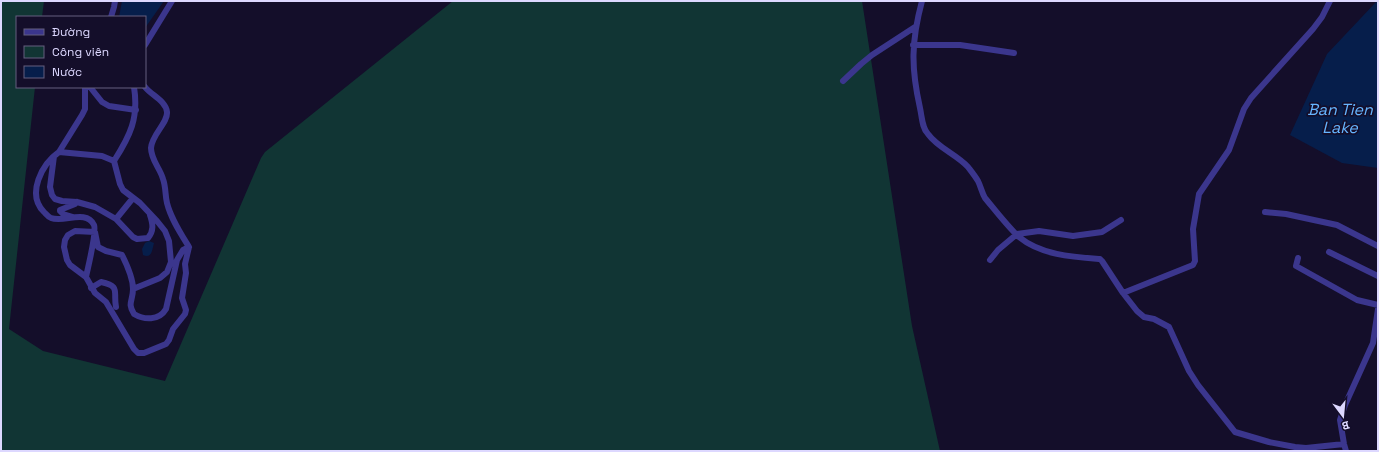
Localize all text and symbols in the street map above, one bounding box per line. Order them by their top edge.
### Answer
legend [16,16,146,88]
text: Đường [52,24,90,40]
text: Công viên [52,44,109,60]
text: Nước [52,64,82,80]
water label: Ban Tien Lake [1307,99,1374,138]
north arrow [1323,396,1363,436]
text: B [1340,418,1351,433]

